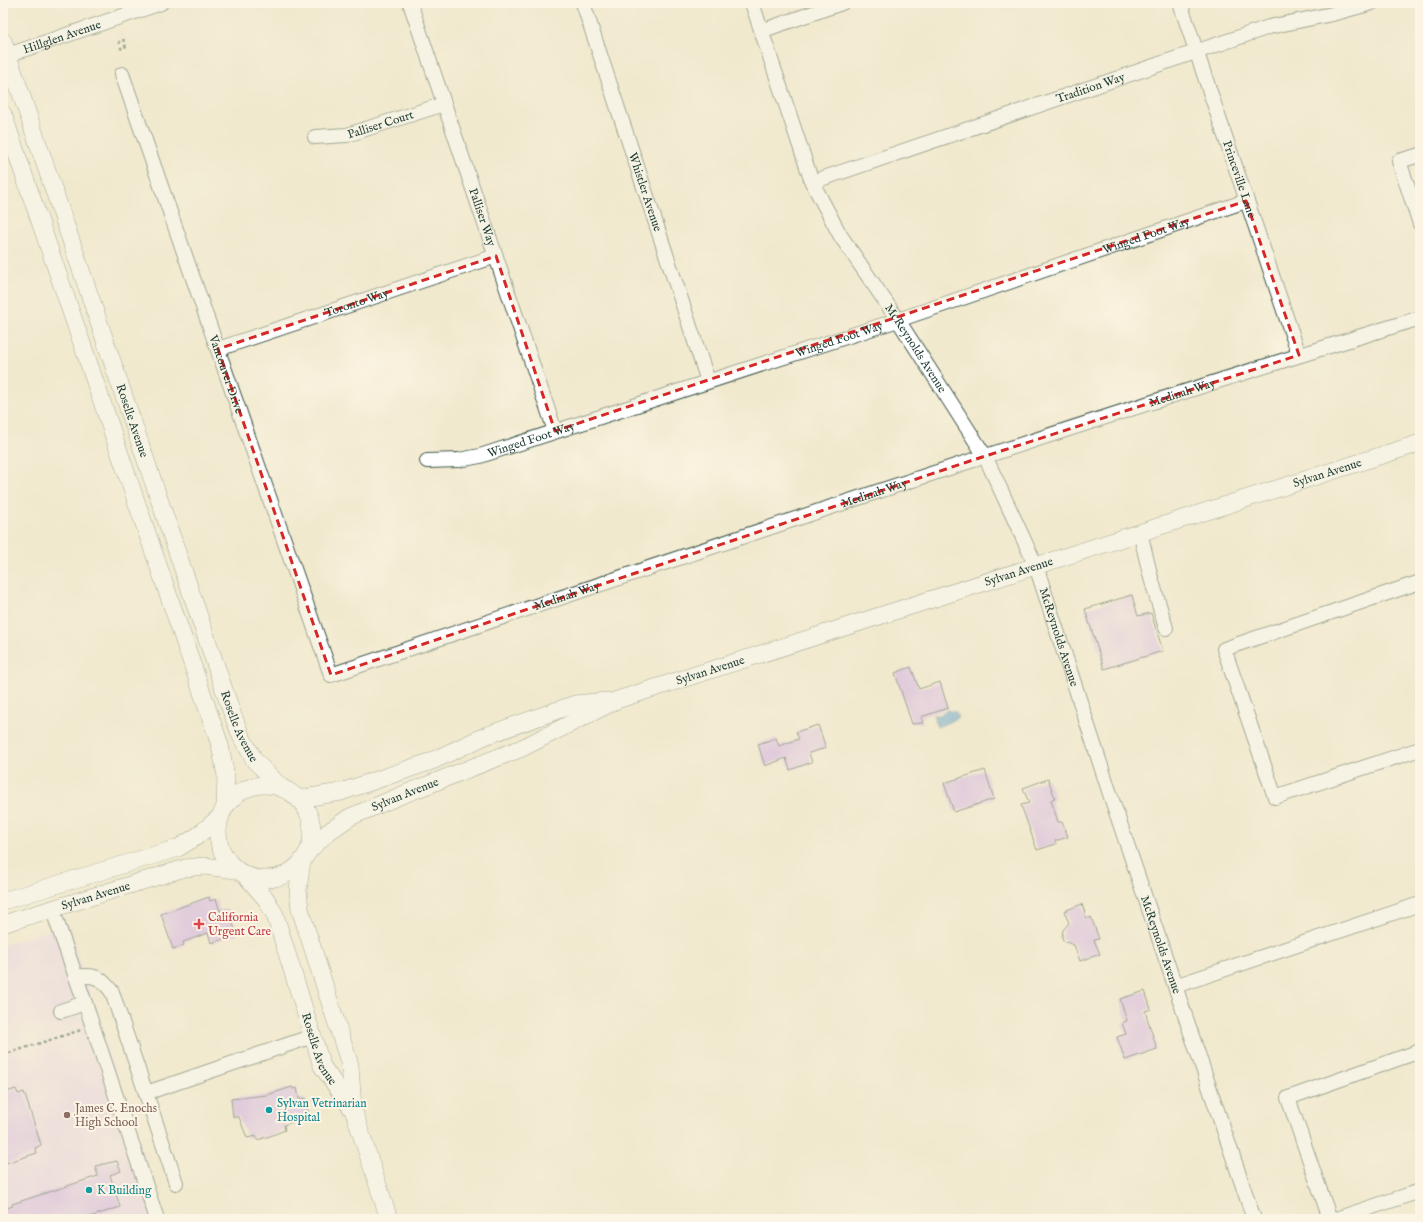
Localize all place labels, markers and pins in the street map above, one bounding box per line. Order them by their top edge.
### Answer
place label: California Urgent Care [208,910,272,939]
marker: California Urgent Care [193,918,205,930]
place label: Sylvan Vetrinarian Hospital [277,1096,367,1126]
place label: James C. Enochs High School [73,1101,157,1130]
marker: Sylvan Vetrinarian Hospital [264,1105,274,1115]
marker: James C. Enochs High School [62,1110,72,1120]
place label: K Building [97,1183,152,1198]
marker: K Building [84,1185,94,1195]

